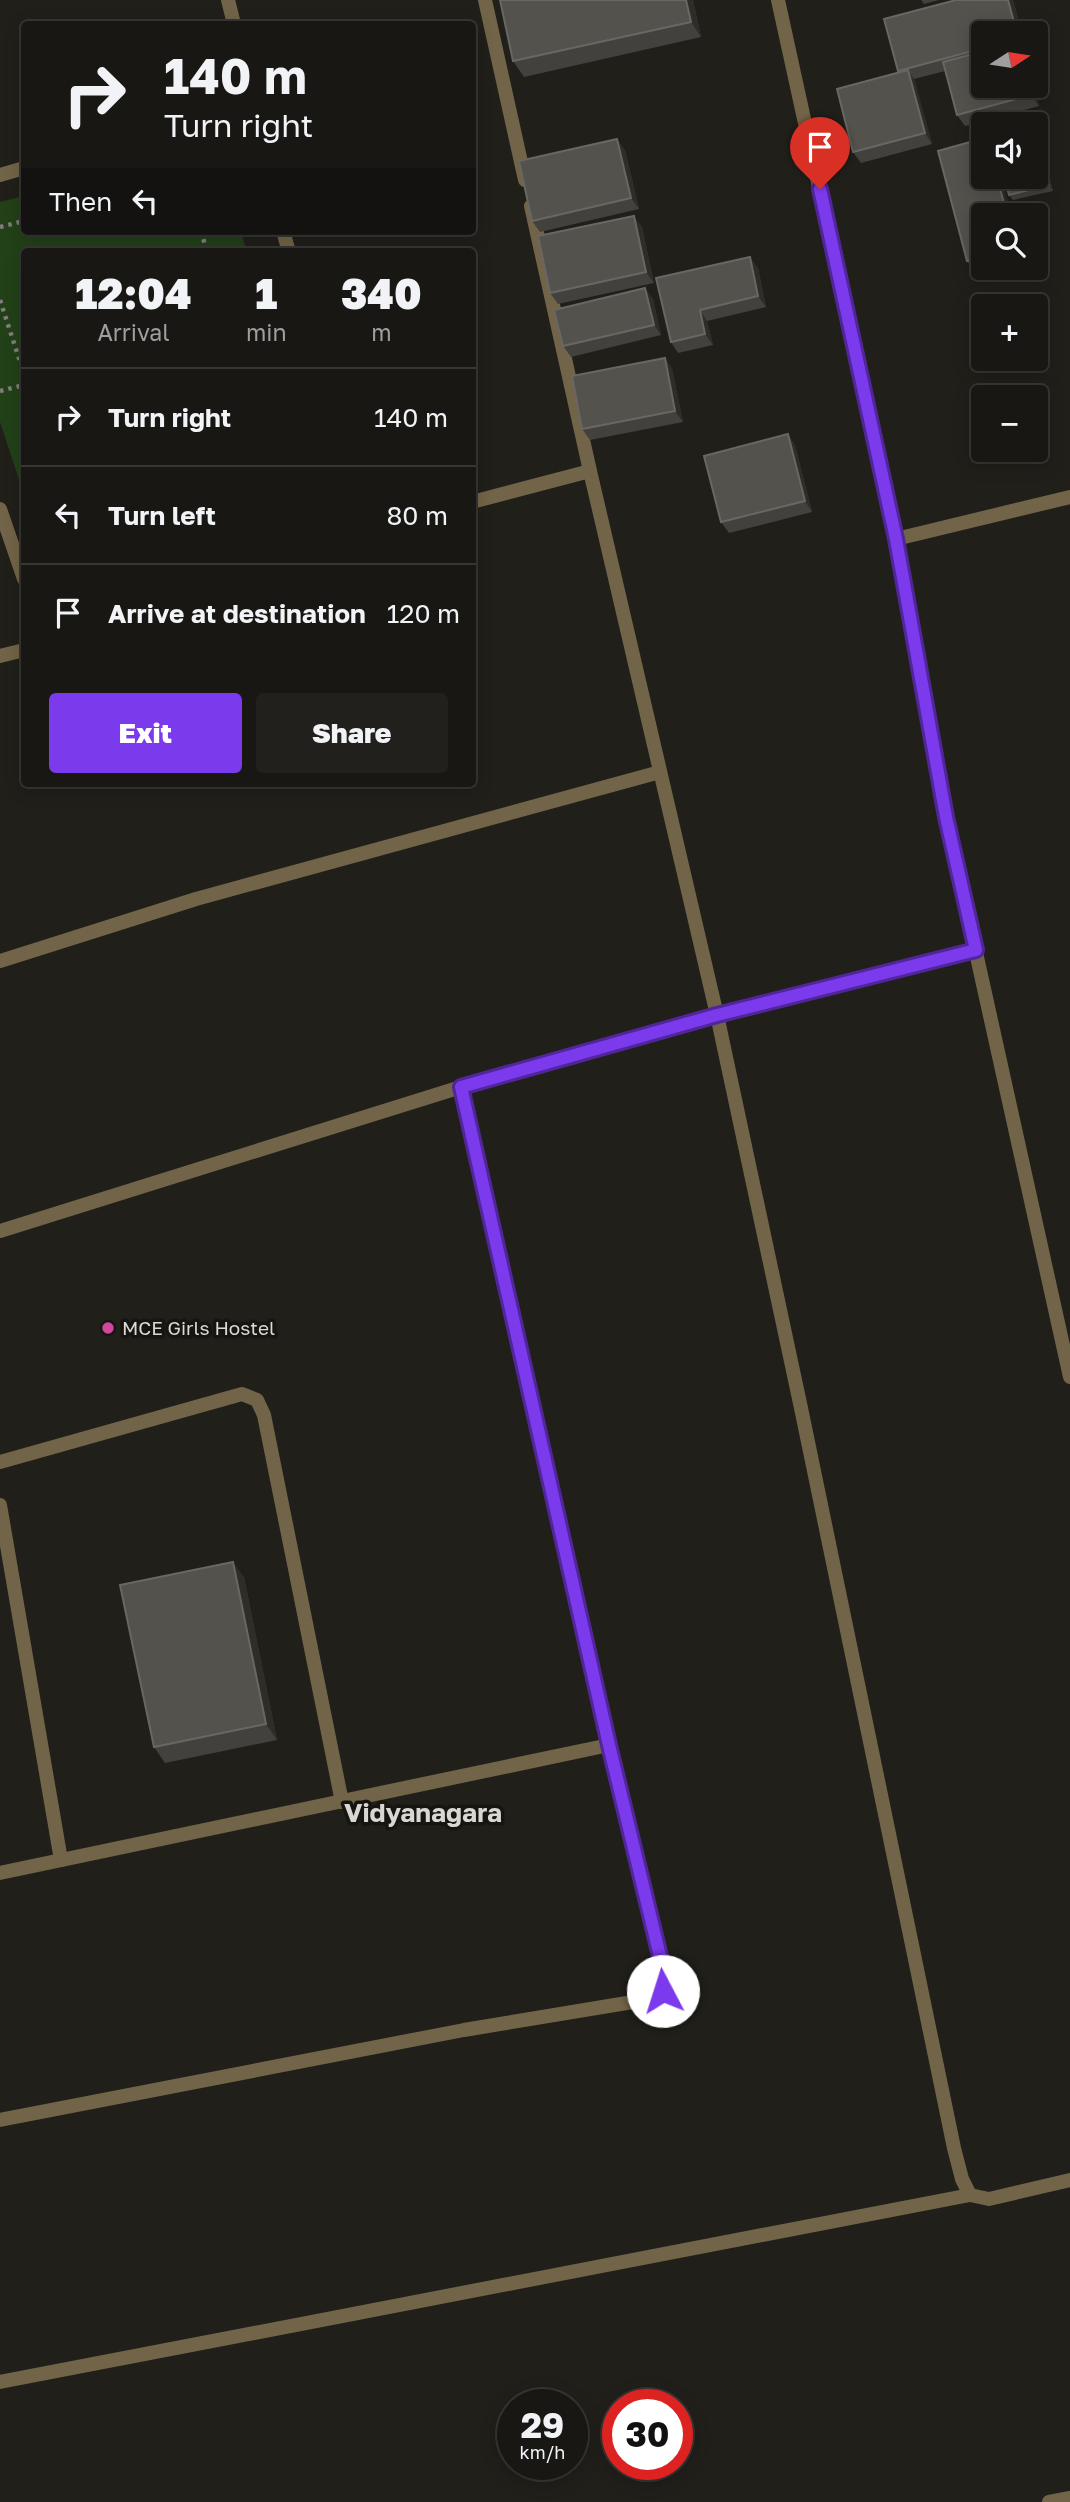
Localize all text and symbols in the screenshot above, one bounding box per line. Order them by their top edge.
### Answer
north arrow [971,21,1048,98]
map controls [971,21,1048,462]
text: 140 m [164,46,307,105]
icon: right [49,49,140,140]
text: Turn right [164,106,313,144]
button: sound [971,112,1048,189]
pin [790,117,850,189]
icon: arrive [801,128,839,166]
icon: left [126,182,164,220]
text: Then [49,186,112,217]
button: search [971,203,1048,280]
text: 12:04 [75,268,192,318]
text: 1 [255,268,277,318]
text: 340 [341,268,422,318]
button: + [971,294,1048,371]
text: Arrival [97,318,170,346]
text: min [246,318,287,346]
text: m [371,318,392,346]
button: − [971,385,1048,462]
icon: right [49,398,87,436]
text: Turn right [108,402,231,433]
text: 140 m [374,402,448,433]
icon: left [49,496,87,534]
text: Turn left [108,500,216,531]
text: 80 m [387,500,448,531]
icon: arrive [49,594,87,632]
text: Arrive at destination [108,598,366,629]
text: 120 m [387,598,460,629]
button: Exit [49,693,242,773]
button: Share [256,693,448,773]
place label: MCE Girls Hostel [122,1316,275,1339]
marker: MCE Girls Hostel [100,1320,116,1336]
district label: Vidyanagara [344,1797,502,1828]
position arrow [626,1954,700,2028]
speed limit sign: 30 [602,2389,693,2480]
text: 29 [521,2404,564,2446]
text: km/h [520,2441,565,2463]

